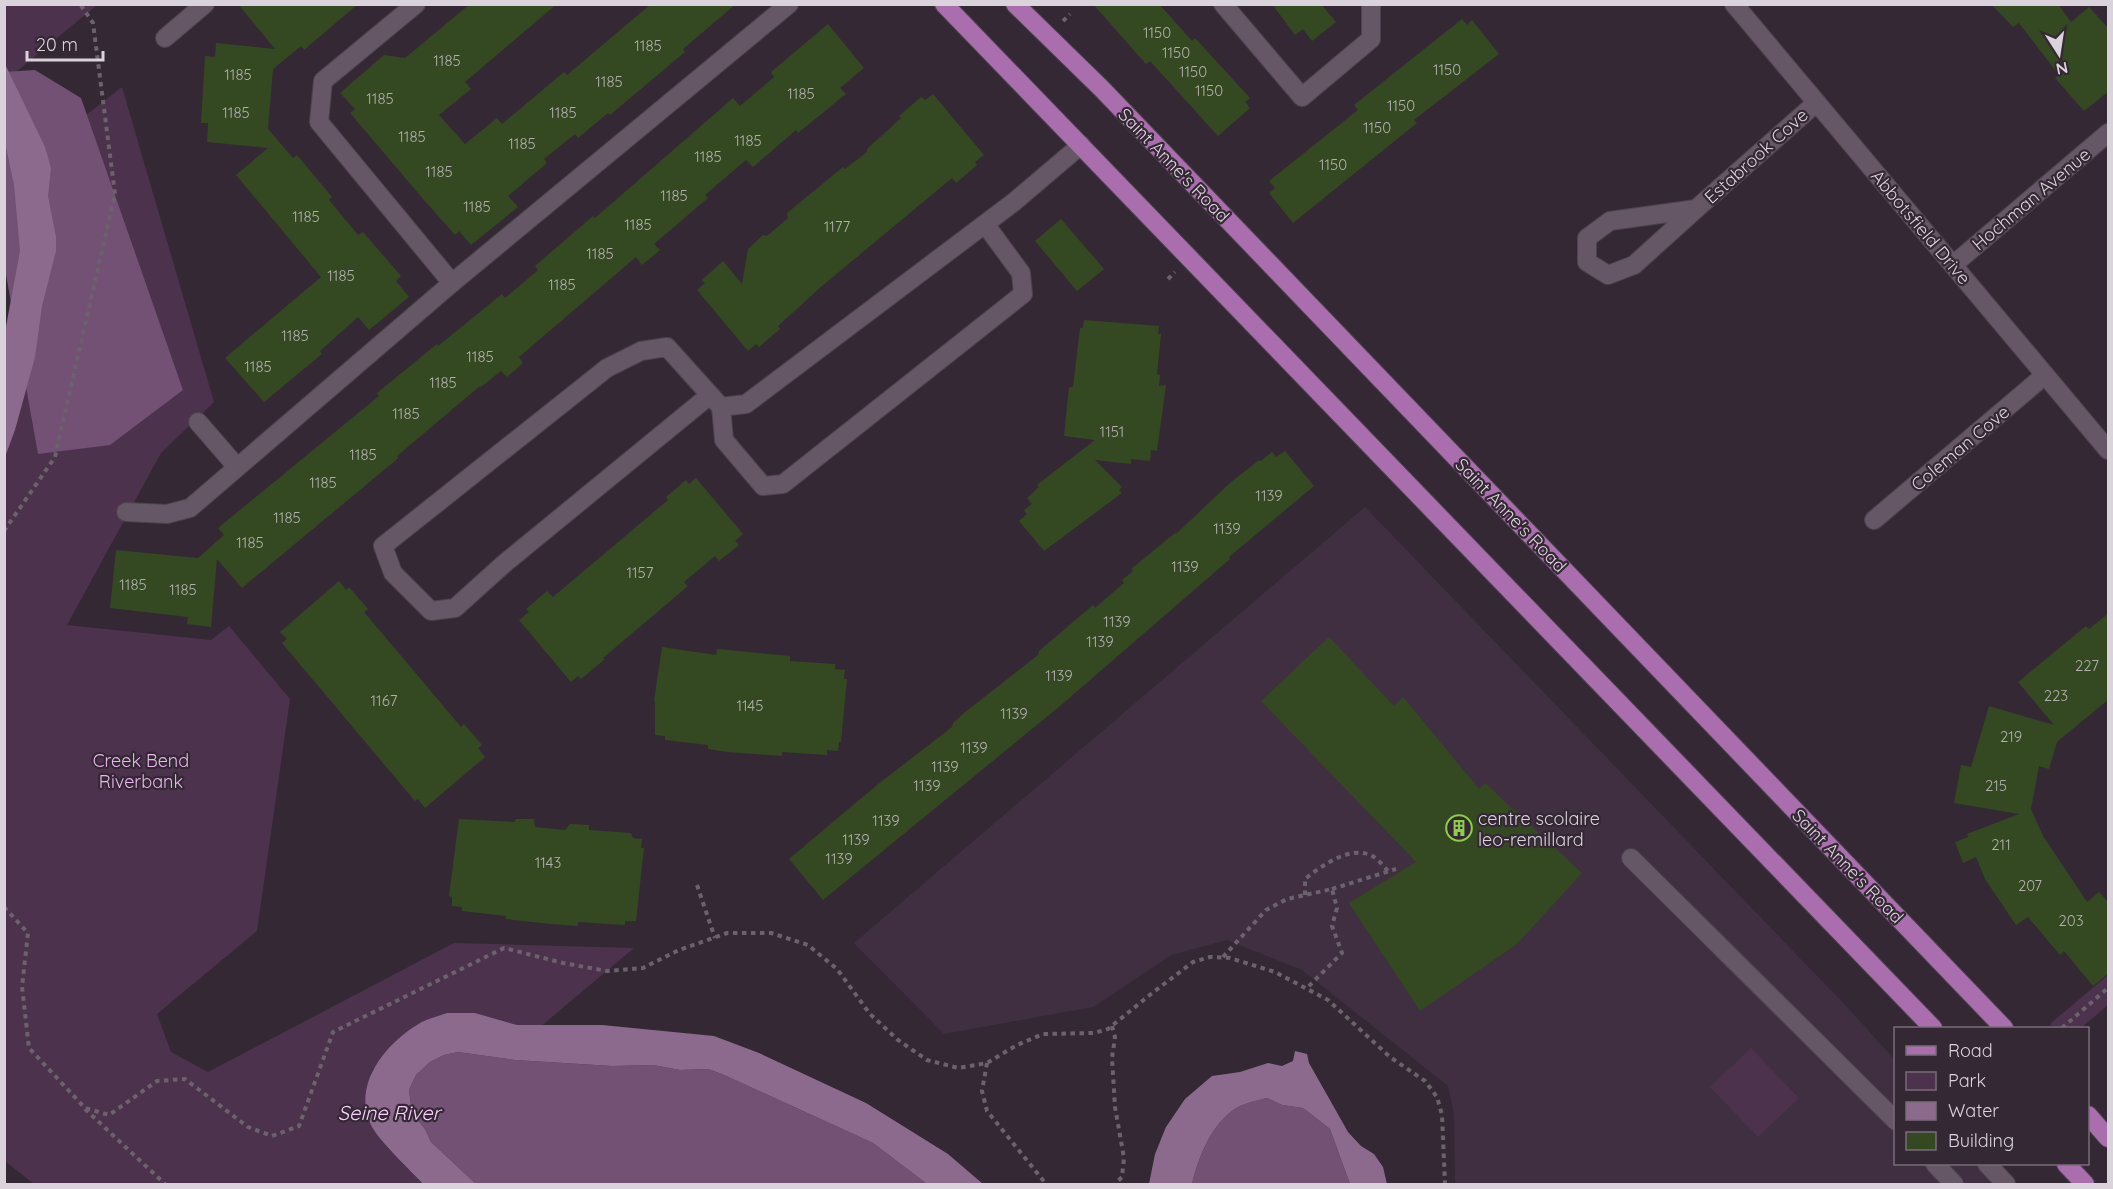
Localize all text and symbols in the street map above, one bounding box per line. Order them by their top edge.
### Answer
house number: 1150 [1143,23,1171,42]
scale bar [27,24,104,62]
north arrow [2029,24,2089,84]
text: 20 m [36,33,78,56]
house number: 1185 [634,36,662,55]
house number: 1150 [1162,43,1190,62]
house number: 1185 [433,51,461,70]
text: N [2054,58,2070,80]
house number: 1150 [1433,60,1461,79]
house number: 1150 [1179,62,1207,81]
house number: 1185 [224,65,252,84]
house number: 1185 [595,72,623,91]
house number: 1150 [1195,81,1223,100]
house number: 1185 [787,84,815,103]
house number: 1185 [366,89,394,108]
house number: 1150 [1387,96,1415,115]
house number: 1185 [222,103,250,122]
house number: 1185 [549,103,577,122]
street label: Saint Anne's Road [1113,103,1235,227]
street label: Estabrook Cove [1699,103,1813,209]
house number: 1150 [1363,118,1391,137]
house number: 1185 [398,127,426,146]
house number: 1185 [734,131,762,150]
house number: 1185 [508,134,536,153]
street label: Hochman Avenue [1967,143,2095,255]
house number: 1185 [694,147,722,166]
house number: 1150 [1319,155,1347,174]
house number: 1185 [425,162,453,181]
street label: Abbotsfield Drive [1866,165,1976,289]
house number: 1185 [660,186,688,205]
house number: 1185 [463,197,491,216]
house number: 1185 [292,207,320,226]
house number: 1185 [624,215,652,234]
house number: 1177 [824,217,851,236]
house number: 1185 [586,244,614,263]
house number: 1185 [327,266,355,285]
house number: 1185 [548,275,576,294]
house number: 1185 [281,326,309,345]
house number: 1185 [466,347,494,366]
house number: 1185 [244,357,272,376]
house number: 1185 [429,373,457,392]
street label: Coleman Cove [1906,400,2014,496]
house number: 1185 [392,404,420,423]
house number: 1151 [1100,422,1124,441]
house number: 1185 [349,445,377,464]
street label: Saint Anne's Road [1450,453,1572,577]
house number: 1185 [309,473,337,492]
house number: 1139 [1255,486,1283,505]
house number: 1185 [273,508,301,527]
house number: 1139 [1213,519,1241,538]
house number: 1185 [236,533,264,552]
house number: 1139 [1171,557,1199,576]
house number: 1157 [627,563,654,582]
house number: 1185 [119,575,147,594]
house number: 1185 [169,580,197,599]
house number: 1139 [1103,612,1131,631]
house number: 1139 [1086,632,1114,651]
house number: 227 [2075,656,2099,675]
house number: 1139 [1045,666,1073,685]
house number: 223 [2044,686,2068,705]
house number: 1167 [371,691,398,710]
house number: 1145 [736,696,764,715]
house number: 1139 [1000,704,1028,723]
house number: 219 [2000,727,2022,746]
house number: 1139 [960,738,988,757]
park label: Creek Bend Riverbank [93,749,189,793]
house number: 1139 [931,757,959,776]
house number: 1139 [913,776,941,795]
house number: 215 [1985,776,2007,795]
street label: Saint Anne's Road [1787,804,1909,928]
place label: centre scolaire leo-remillard [1478,807,1600,851]
house number: 1139 [872,811,900,830]
building icon: centre scolaire leo-remillard [1444,813,1474,843]
house number: 1139 [842,830,870,849]
house number: 211 [1991,835,2011,854]
house number: 1139 [825,849,853,868]
house number: 1143 [535,853,561,872]
house number: 207 [2018,876,2042,895]
house number: 203 [2058,911,2084,930]
legend [1894,1027,2089,1165]
text: Road [1948,1039,1993,1062]
text: Park [1948,1069,1986,1092]
text: Water [1948,1099,1999,1122]
water label: Seine River [338,1100,442,1125]
text: Building [1948,1129,2014,1152]

